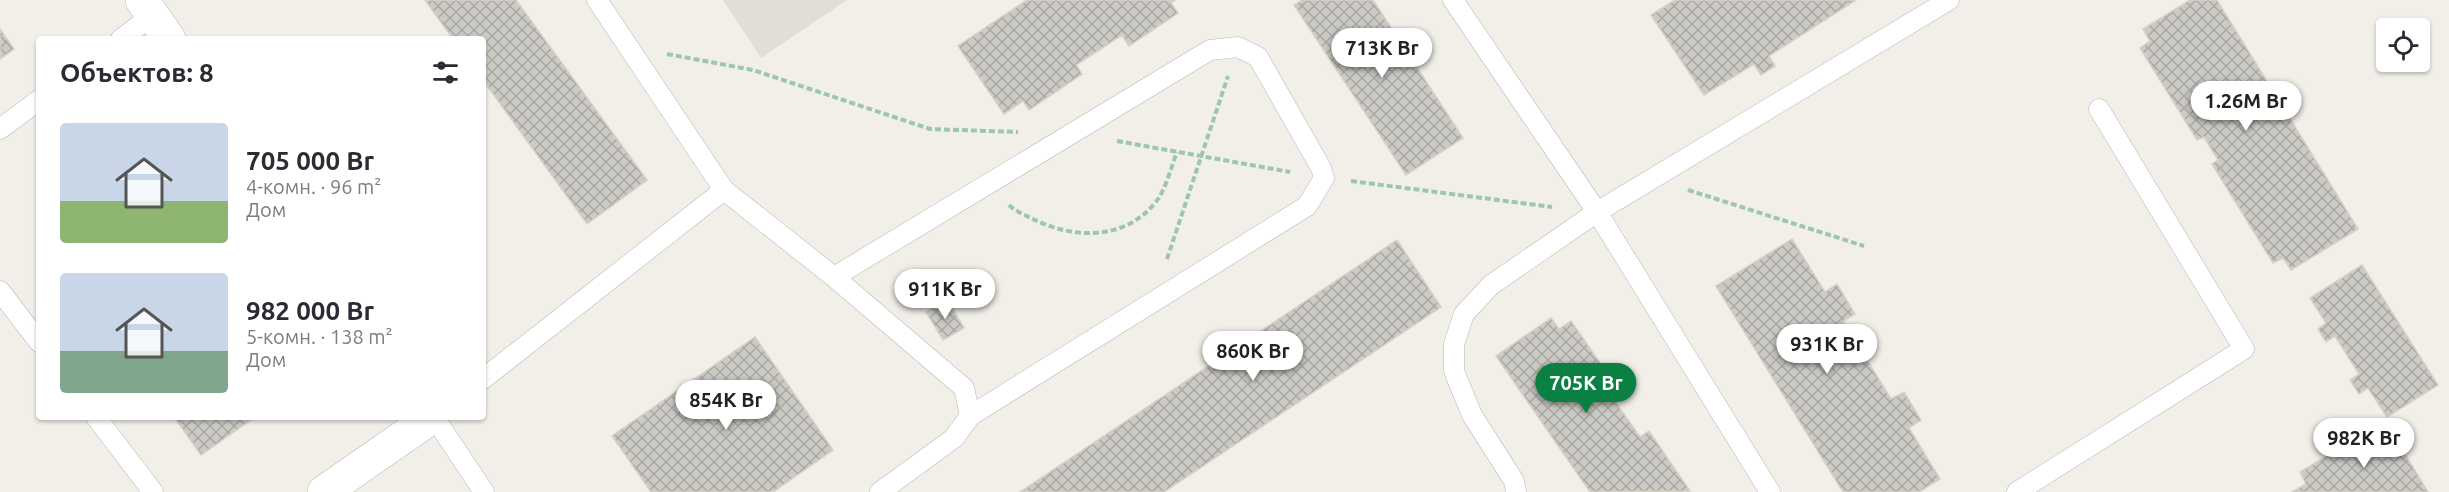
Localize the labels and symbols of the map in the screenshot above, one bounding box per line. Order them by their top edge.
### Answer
pin: 713K Br [1327,28,1437,79]
pin: 1.26M Br [2184,81,2308,132]
pin: 911K Br [890,269,1000,320]
pin: 931K Br [1772,324,1882,375]
pin: 860K Br [1198,331,1308,382]
pin: 705K Br [1531,363,1641,414]
pin: 854K Br [671,380,781,431]
pin: 982K Br [2309,418,2419,469]

